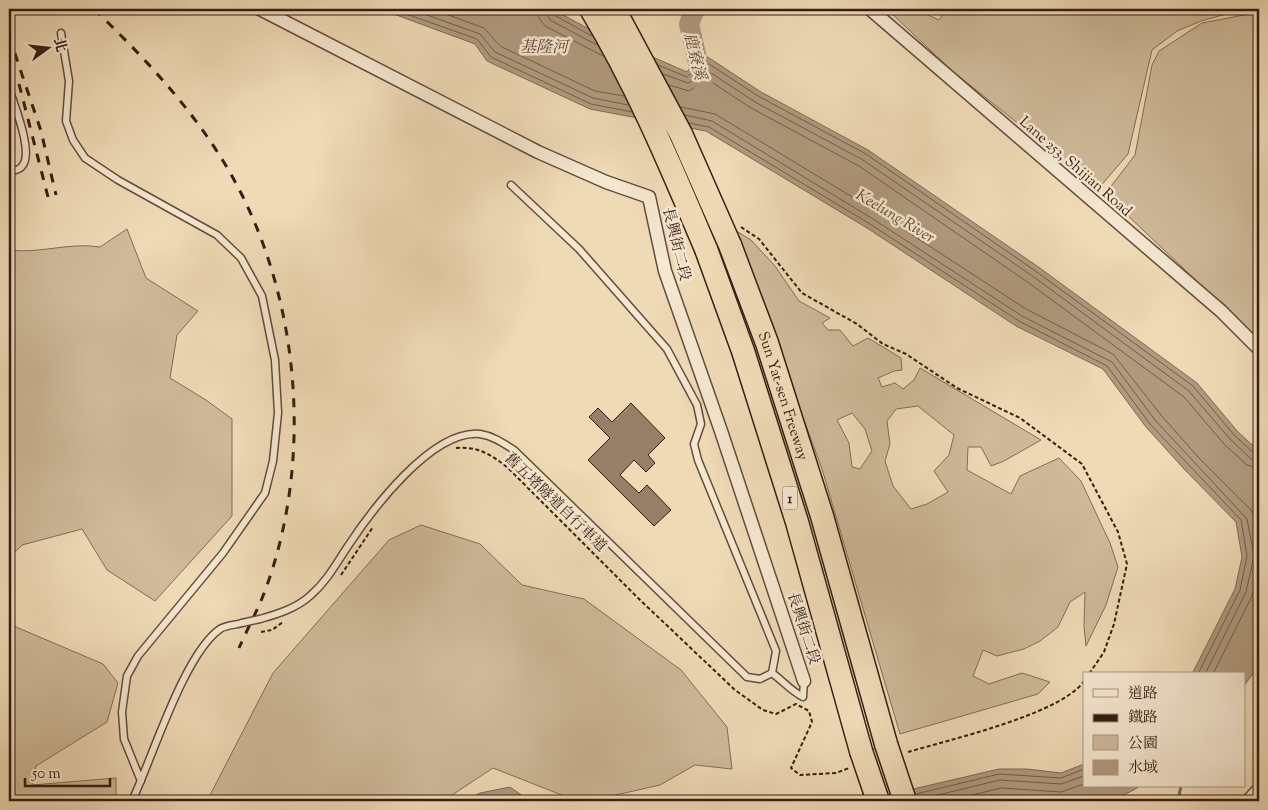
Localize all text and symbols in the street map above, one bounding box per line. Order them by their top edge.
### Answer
north arrow [22,22,72,72]
water label: 鹿寮溪 [677,31,711,85]
text: 北 [47,36,70,55]
water label: 基隆河 [520,37,571,60]
street label: Lane 253, Shijian Road [1014,112,1136,222]
water label: Keelung River [851,185,939,250]
street label: 長興街二段 [656,205,695,283]
street label: Sun Yat-sen Freeway [752,329,813,464]
street label: 舊五堵隧道自行車道 [499,449,611,558]
road number: 1 [782,486,798,509]
street label: 長興街二段 [781,590,824,667]
legend [1083,672,1246,788]
text: 道路 [1128,684,1158,705]
text: 鐵路 [1128,708,1158,729]
text: 公園 [1128,734,1158,755]
scale bar [25,755,110,787]
text: 水域 [1128,758,1158,779]
text: 50 m [31,764,61,785]

